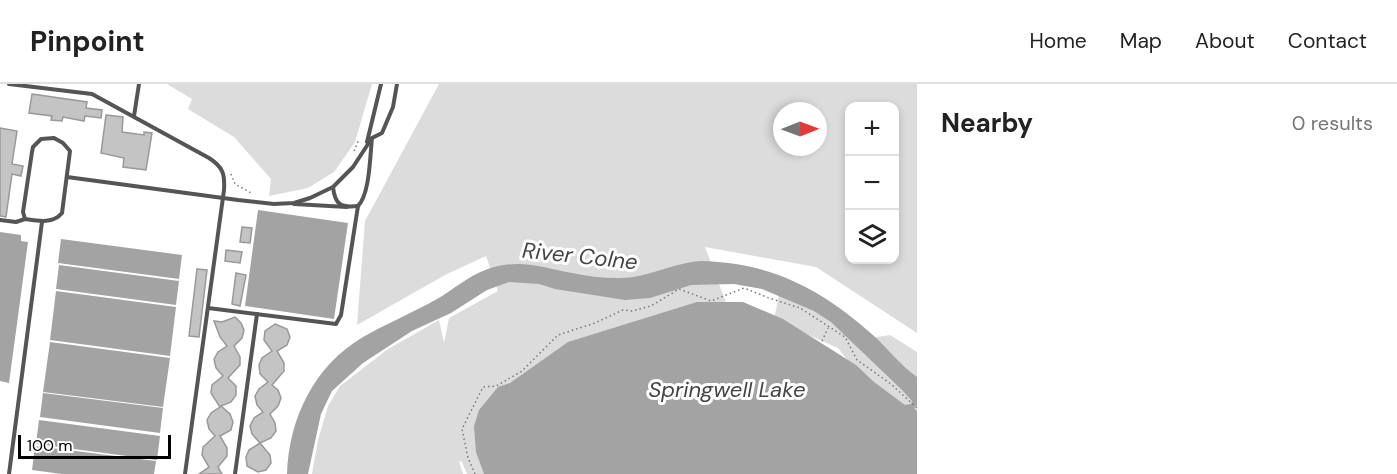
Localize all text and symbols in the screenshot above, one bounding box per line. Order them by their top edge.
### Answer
text: Pinpoint [30,23,145,60]
text: Home [1029,27,1087,55]
text: Map [1120,27,1162,55]
text: About [1195,27,1255,55]
text: Contact [1288,27,1367,55]
north arrow [773,102,827,156]
map controls [845,102,899,264]
button: + [845,102,899,156]
text: Nearby [941,106,1033,140]
text: 0 results [1292,110,1373,136]
button: − [845,156,899,210]
button: layers [845,210,899,264]
water label: River Colne [521,236,639,276]
water label: Springwell Lake [649,375,806,404]
scale bar [18,432,171,460]
text: 100 m [27,435,72,456]

